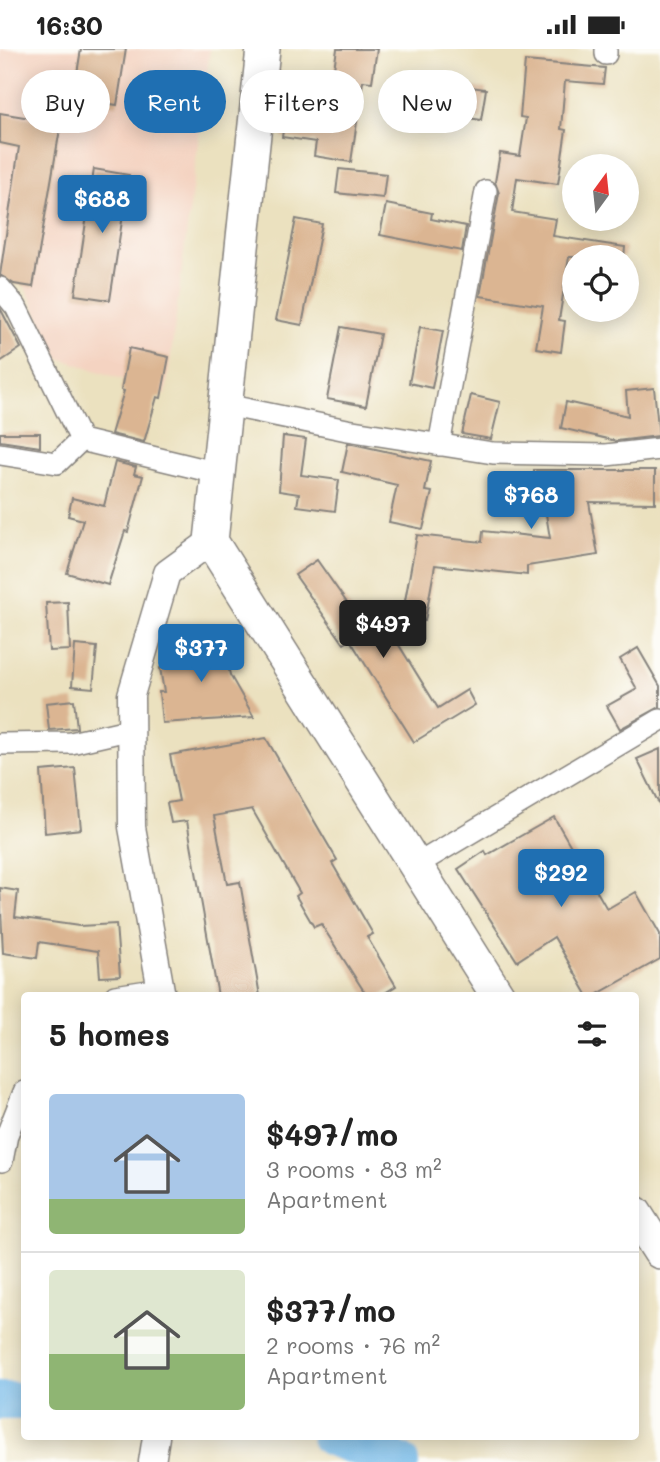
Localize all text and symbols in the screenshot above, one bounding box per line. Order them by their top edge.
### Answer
text: 16:30 [35,8,103,42]
chip: Buy [21,70,110,133]
chip: Rent [124,70,226,133]
chip: Filters [240,70,364,133]
chip: New [378,70,477,133]
north arrow [562,154,639,231]
map controls [562,154,639,322]
pin: $688 [61,176,143,235]
text: $688 [74,183,130,213]
button: locate [562,245,639,322]
pin: $768 [490,471,572,531]
text: $768 [503,479,559,509]
pin: $497 [342,601,424,660]
text: $497 [355,608,411,638]
pin: $377 [160,625,242,684]
text: $377 [174,632,228,662]
pin: $292 [520,849,602,909]
text: $292 [534,857,588,887]
text: 5 homes [49,1014,170,1054]
icon: filters [573,1015,611,1053]
text: $497/mo [266,1114,398,1154]
icon: home [105,1122,189,1206]
text: 3 rooms · 83 m² [266,1154,442,1184]
text: Apartment [266,1184,388,1214]
text: $377/mo [266,1290,396,1330]
icon: home [105,1298,189,1382]
text: 2 rooms · 76 m² [266,1330,440,1360]
text: Apartment [266,1360,388,1390]

